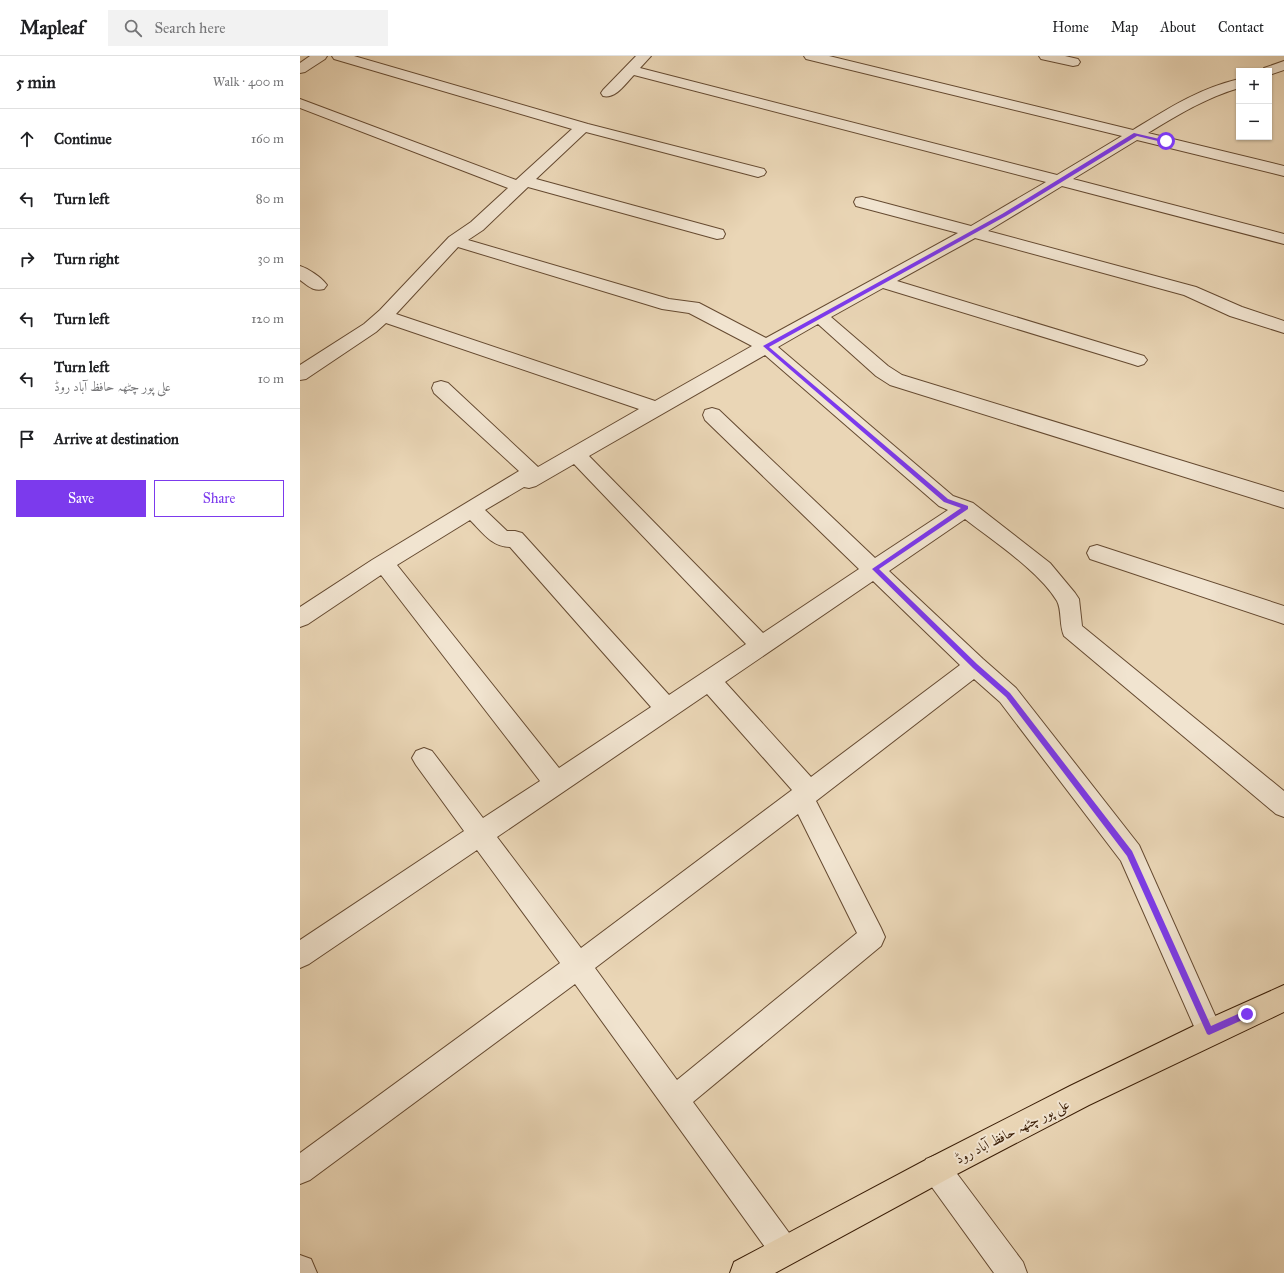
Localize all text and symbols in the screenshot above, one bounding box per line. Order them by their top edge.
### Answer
search box [108,10,388,46]
text: Mapleaf [20,16,84,39]
icon: search [122,17,144,39]
text: Search here [154,19,225,37]
text: Home [1052,19,1089,36]
text: Map [1111,19,1138,36]
text: About [1160,19,1196,36]
text: Contact [1218,19,1264,36]
map controls [1236,68,1272,140]
button: + [1236,68,1272,104]
text: 5 min [16,72,56,93]
text: Walk · 400 m [213,74,284,90]
button: − [1236,104,1272,140]
icon: ahead [16,128,38,150]
text: Continue [54,130,112,148]
text: 160 m [251,131,284,147]
route start [1157,132,1175,150]
icon: left [16,188,38,210]
text: Turn left [54,190,110,208]
text: 80 m [256,191,284,207]
icon: right [16,248,38,270]
text: Turn right [54,250,119,268]
text: 30 m [258,251,284,267]
icon: left [16,308,38,330]
text: Turn left [54,310,110,328]
text: 120 m [251,311,284,327]
text: Turn left [54,358,110,376]
icon: left [16,368,38,390]
text: 10 m [258,371,284,387]
text: علی پور چٹھہ حافظ آباد روڈ [54,379,171,395]
icon: arrive [16,428,38,450]
text: Arrive at destination [54,430,179,448]
button: Save [16,480,146,517]
button: Share [154,480,284,517]
route end [1238,1005,1256,1023]
street label: علی پور چٹھہ حافظ آباد روڈ [952,1095,1073,1169]

